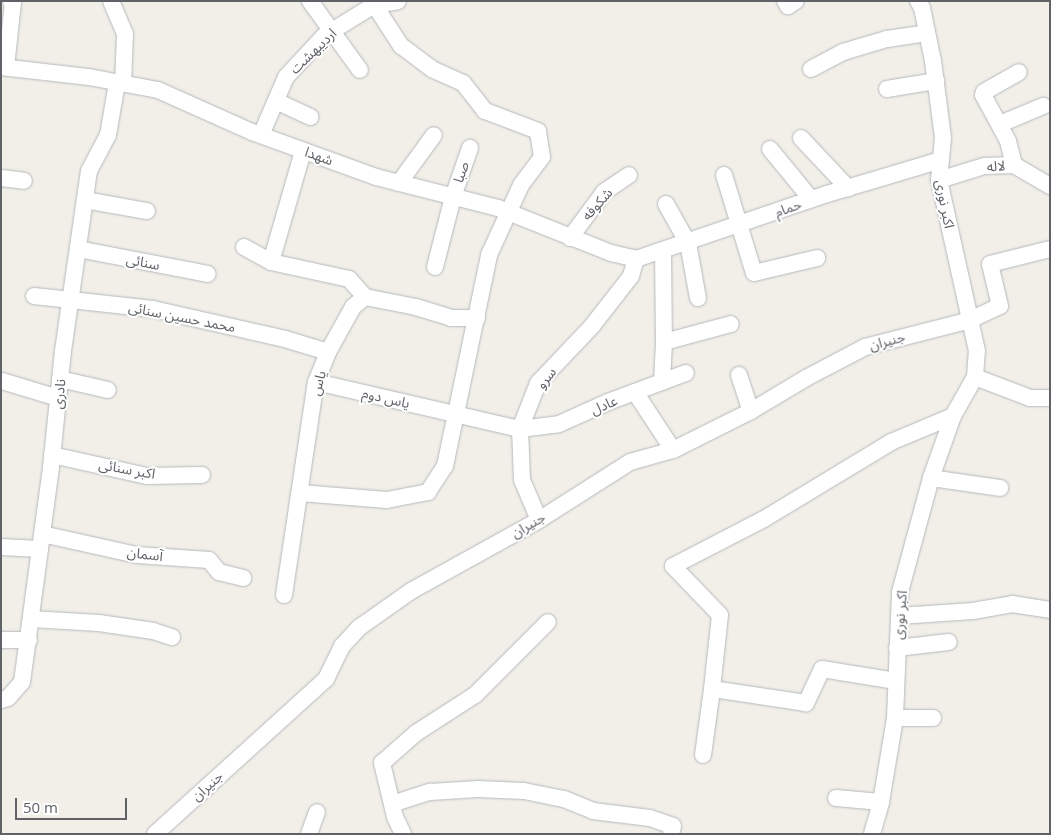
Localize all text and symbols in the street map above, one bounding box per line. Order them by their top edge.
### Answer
street label: اردیبهشت [286,25,340,77]
street label: شهدا [303,143,335,169]
street label: لاله [986,157,1006,175]
street label: صبا [450,159,472,185]
street label: اکبر نوری [932,178,958,230]
street label: شکوفه [578,184,616,224]
street label: حمام [772,195,804,221]
street label: سنائی [125,251,161,273]
street label: محمد حسین سنائی [127,298,237,336]
street label: جنیران [867,328,907,354]
street label: سرو [532,364,560,392]
street label: یاس [307,369,329,397]
street label: نادری [49,378,69,410]
street label: یاس دوم [360,384,412,412]
street label: عادل [588,392,620,418]
street label: اکبر سنائی [97,456,157,482]
street label: جنیران [508,509,548,541]
street label: آسمان [126,543,164,565]
street label: اکبر نوری [889,590,911,640]
street label: جنیران [188,768,226,804]
scale bar [18,788,130,820]
text: 50 m [23,797,58,817]

